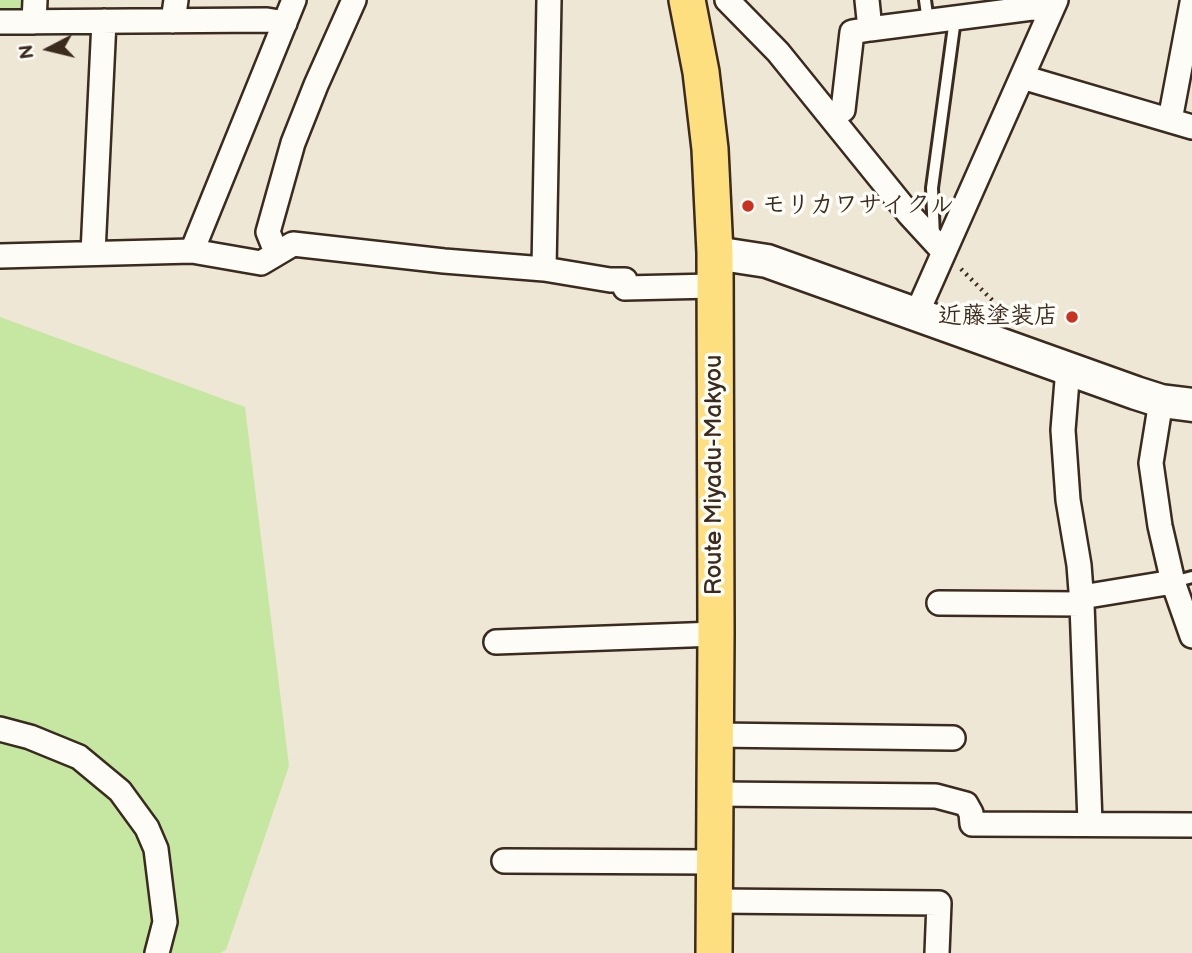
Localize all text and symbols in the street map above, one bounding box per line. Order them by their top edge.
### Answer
north arrow [14,14,84,84]
text: N [15,43,40,60]
place label: モリカワサイクル [762,192,954,220]
marker: モリカワサイクル [740,198,756,214]
place label: 近藤塗装店 [938,303,1058,331]
marker: 近藤塗装店 [1064,309,1080,325]
street label: Route Miyadu-Makyou [701,355,729,595]

